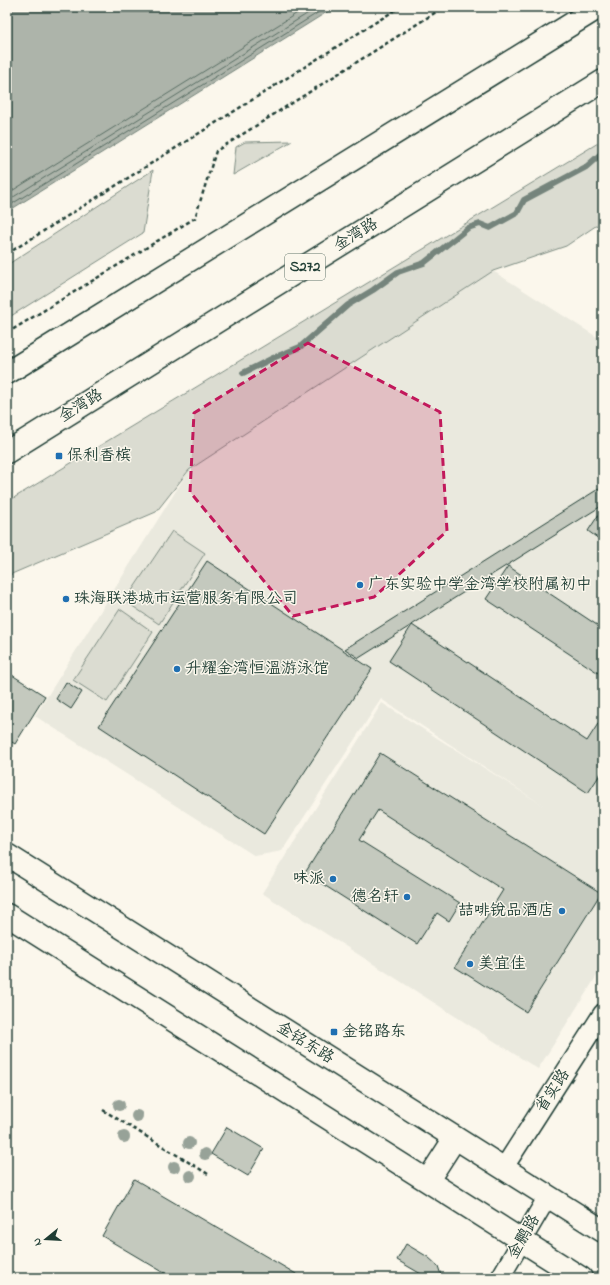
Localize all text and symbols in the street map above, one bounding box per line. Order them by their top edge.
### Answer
street label: 金湾路 [329,212,383,258]
road number: S272 [285,254,325,280]
street label: 金湾路 [54,383,108,429]
place label: 保利香槟 [67,444,131,468]
marker: 保利香槟 [54,451,64,461]
place label: 广东实验中学金湾学校附属初中 [368,573,592,597]
marker: 广东实验中学金湾学校附属初中 [355,580,365,590]
place label: 珠海联港城市运营服务有限公司 [74,587,298,611]
marker: 珠海联港城市运营服务有限公司 [61,594,71,604]
place label: 升耀金湾恒温游泳馆 [185,657,329,681]
marker: 升耀金湾恒温游泳馆 [172,664,182,674]
place label: 味派 [293,867,325,891]
marker: 味派 [328,874,338,884]
place label: 德名轩 [351,885,399,909]
marker: 德名轩 [402,892,412,902]
place label: 喆啡锐品酒店 [458,899,554,923]
marker: 喆啡锐品酒店 [557,906,567,916]
place label: 美宜佳 [478,952,526,976]
marker: 美宜佳 [465,959,475,969]
street label: 金铭东路 [271,1016,339,1070]
place label: 金铭路东 [342,1020,406,1044]
marker: 金铭路东 [329,1027,339,1037]
street label: 省实路 [530,1064,576,1118]
street label: 金鹏路 [502,1210,546,1264]
north arrow [26,1219,66,1259]
text: N [29,1236,46,1248]

